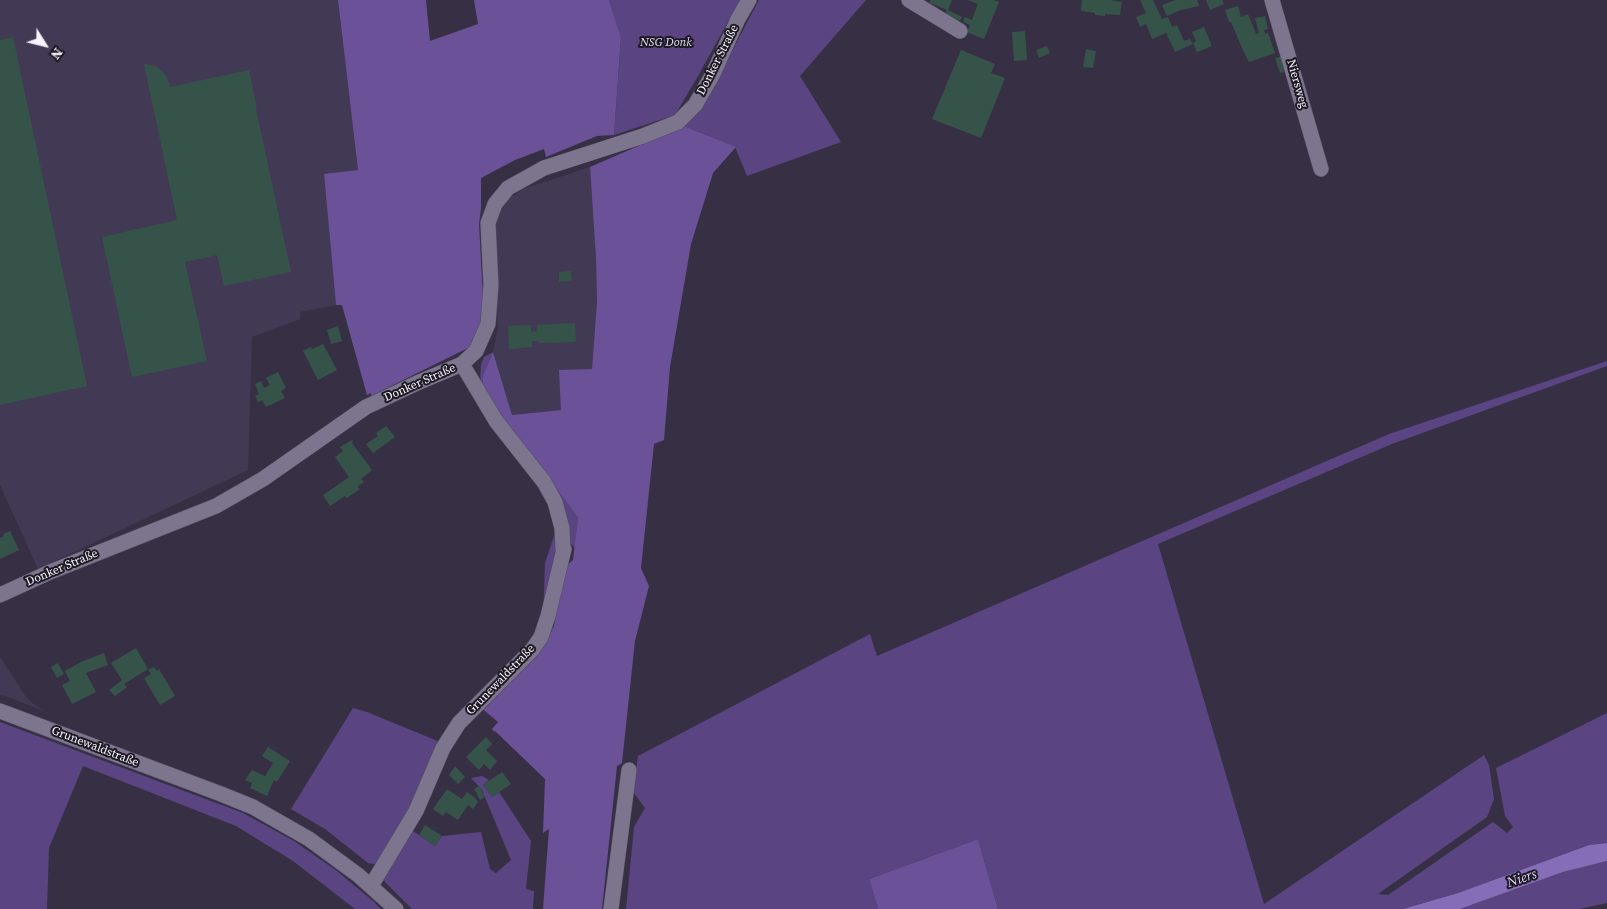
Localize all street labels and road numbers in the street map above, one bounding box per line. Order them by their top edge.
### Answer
street label: Donker Straße [694,22,742,98]
street label: Niersweg [1283,58,1311,110]
street label: Donker Straße [382,361,458,405]
street label: Donker Straße [24,546,100,590]
street label: Grunewaldstraße [464,642,538,718]
street label: Grunewaldstraße [49,724,141,770]

